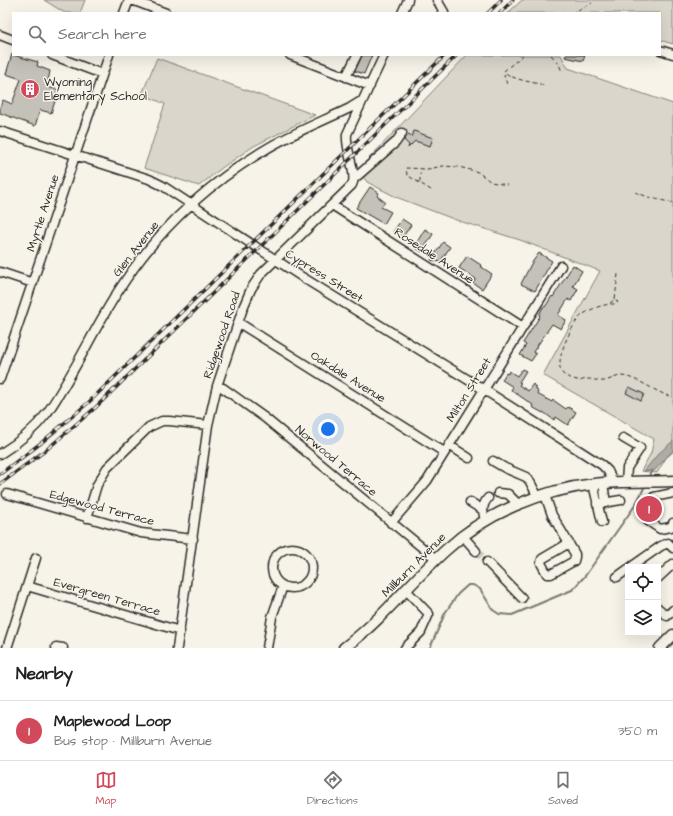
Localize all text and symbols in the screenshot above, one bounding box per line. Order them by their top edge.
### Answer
search box [12,12,661,56]
icon: search [26,23,48,45]
text: Search here [58,24,147,45]
place label: Wyoming Elementary School [44,74,147,106]
building icon: Wyoming Elementary School [19,78,41,100]
street label: Myrtle Avenue [23,172,65,254]
street label: Glen Avenue [109,217,163,280]
street label: Rosedale Avenue [391,224,478,289]
street label: Cypress Street [281,245,366,308]
street label: Ridgewood Road [199,289,246,381]
street label: Oakdale Avenue [307,347,389,407]
street label: Milton Street [442,354,496,425]
your location [318,419,338,439]
street label: Norwood Terrace [291,422,381,501]
street label: Edgewood Terrace [48,486,157,531]
pin: 1 [636,494,662,524]
street label: Millburn Avenue [378,529,450,601]
map controls [625,564,661,636]
button: locate [625,564,661,600]
street label: Evergreen Terrace [51,574,163,621]
button: layers [625,600,661,636]
text: Nearby [16,662,73,686]
text: Maplewood Loop [54,711,171,732]
text: 1 [28,722,30,740]
text: 350 m [618,722,657,740]
text: Bus stop · Millburn Avenue [54,732,212,750]
tab: Map [95,769,117,808]
tab: Directions [307,769,358,808]
tab: Saved [548,769,578,808]

